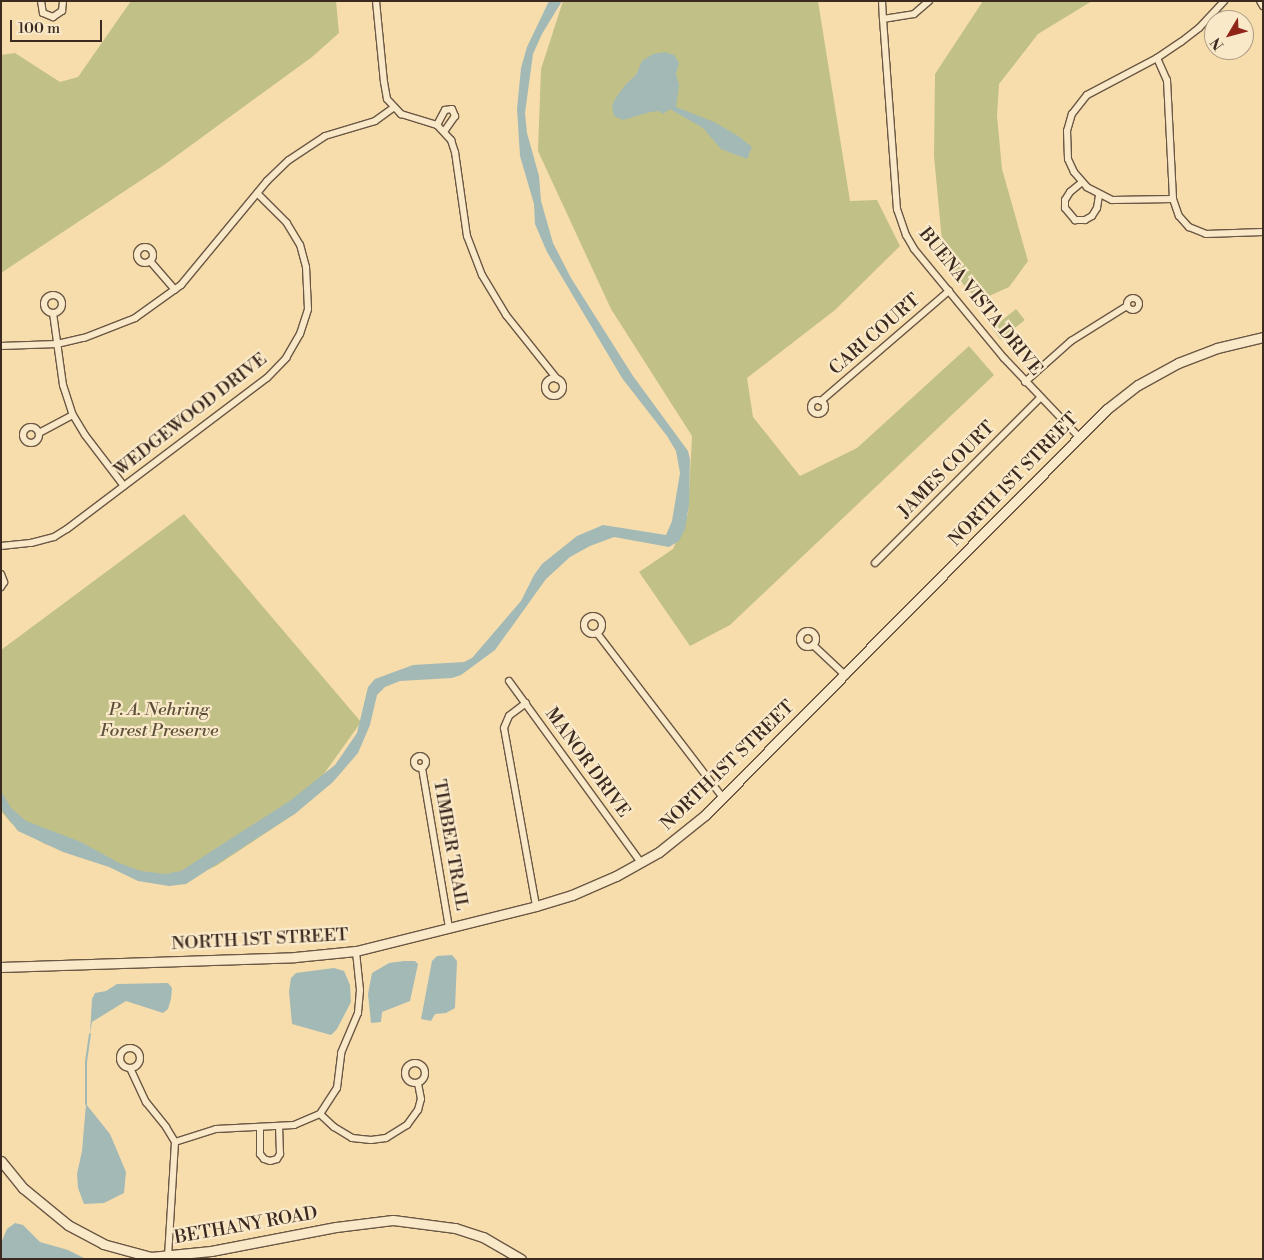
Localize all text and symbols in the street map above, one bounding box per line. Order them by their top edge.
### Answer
scale bar [12,10,105,42]
north arrow [1204,10,1254,60]
text: 100 m [18,19,60,38]
text: N [1207,34,1228,53]
street label: BUENA VISTA DRIVE [914,224,1046,380]
street label: CARI COURT [825,290,925,380]
street label: WEDGEWOOD DRIVE [110,349,272,481]
street label: NORTH 1ST STREET [945,409,1083,551]
street label: JAMES COURT [894,417,1000,523]
street label: NORTH 1ST STREET [657,697,799,835]
park label: P. A. Nehring Forest Preserve [100,700,218,742]
street label: MANOR DRIVE [540,704,634,822]
street label: TIMBER TRAIL [428,778,472,912]
street label: NORTH 1ST STREET [171,925,349,955]
street label: BETHANY ROAD [173,1203,319,1249]

